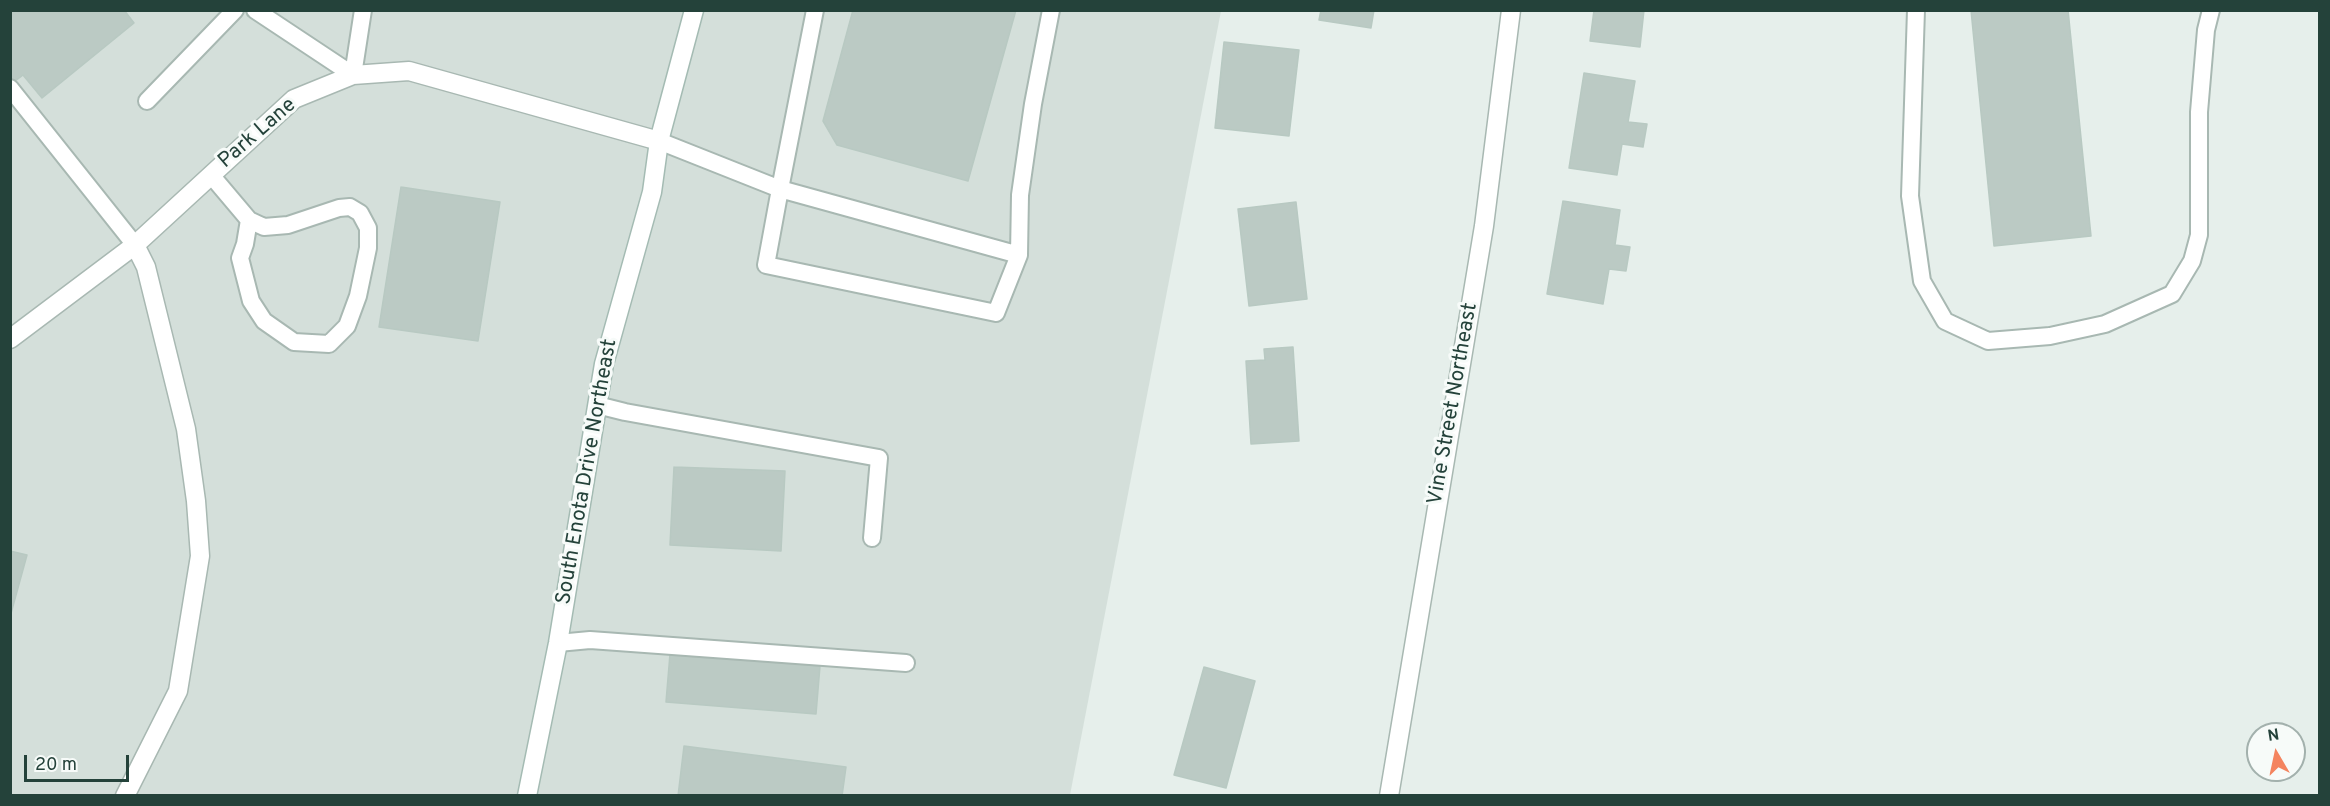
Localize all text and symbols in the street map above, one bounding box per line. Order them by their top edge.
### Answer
street label: Park Lane [214,93,302,175]
street label: Vine Street Northeast [1424,301,1484,507]
street label: South Enota Drive Northeast [552,337,624,607]
north arrow [2246,722,2306,782]
text: N [2266,725,2281,747]
scale bar [27,743,132,781]
text: 20 m [35,754,77,777]

